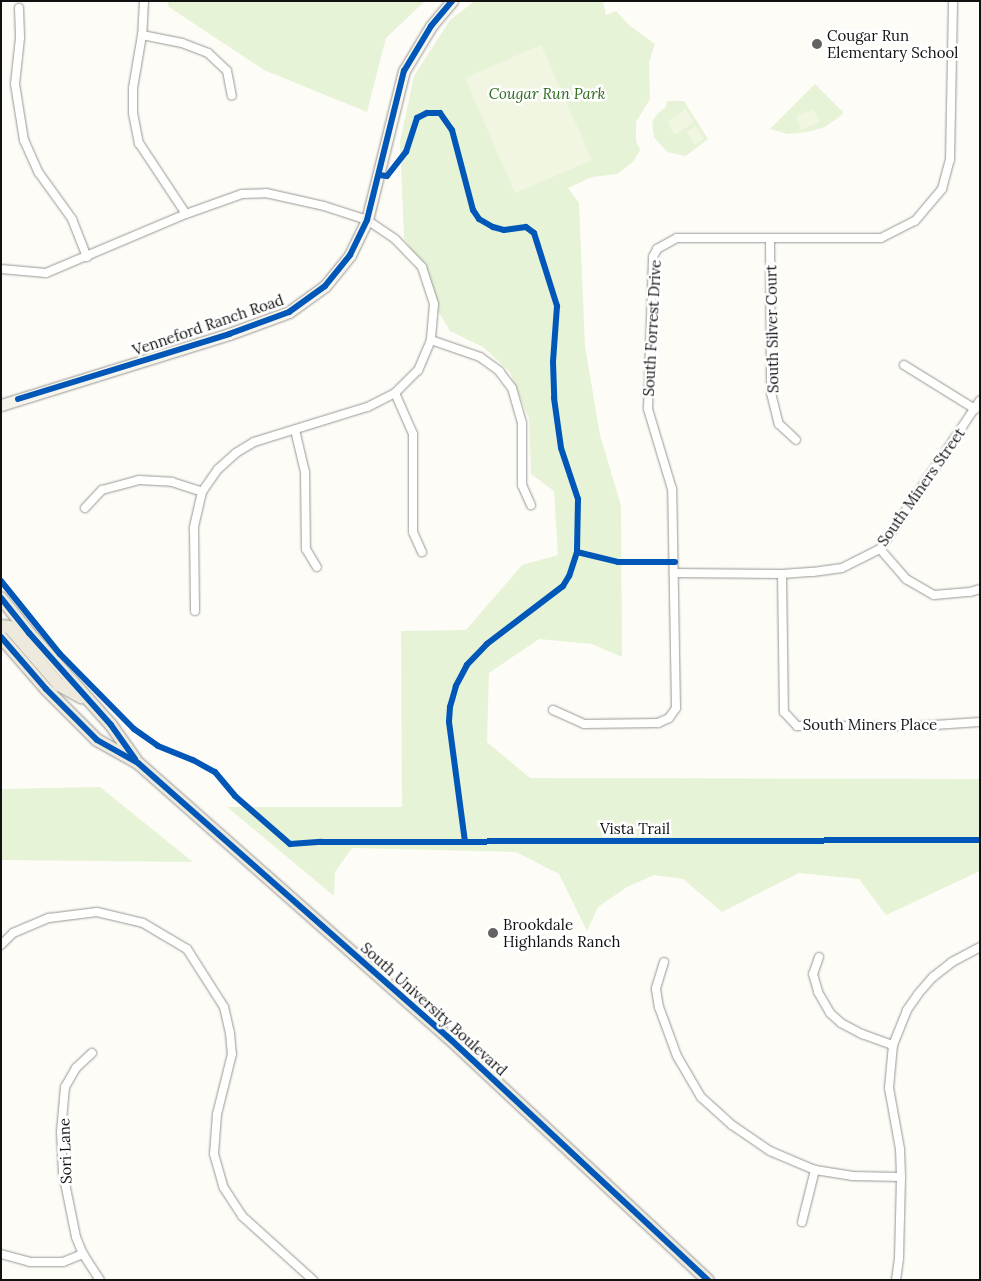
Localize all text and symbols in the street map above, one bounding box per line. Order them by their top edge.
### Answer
place label: Cougar Run Elementary School [827,26,958,61]
marker: Cougar Run Elementary School [811,38,823,50]
park label: Cougar Run Park [489,85,605,103]
street label: South Forrest Drive [639,259,665,397]
street label: South Silver Court [762,265,782,393]
street label: Venneford Ranch Road [130,291,286,359]
street label: South Miners Street [873,424,969,550]
street label: South Miners Place [803,716,937,734]
street label: Vista Trail [600,820,670,838]
place label: Brookdale Highlands Ranch [503,915,620,950]
marker: Brookdale Highlands Ranch [487,927,499,939]
street label: South University Boulevard [357,939,511,1079]
street label: Sori Lane [55,1118,75,1184]

